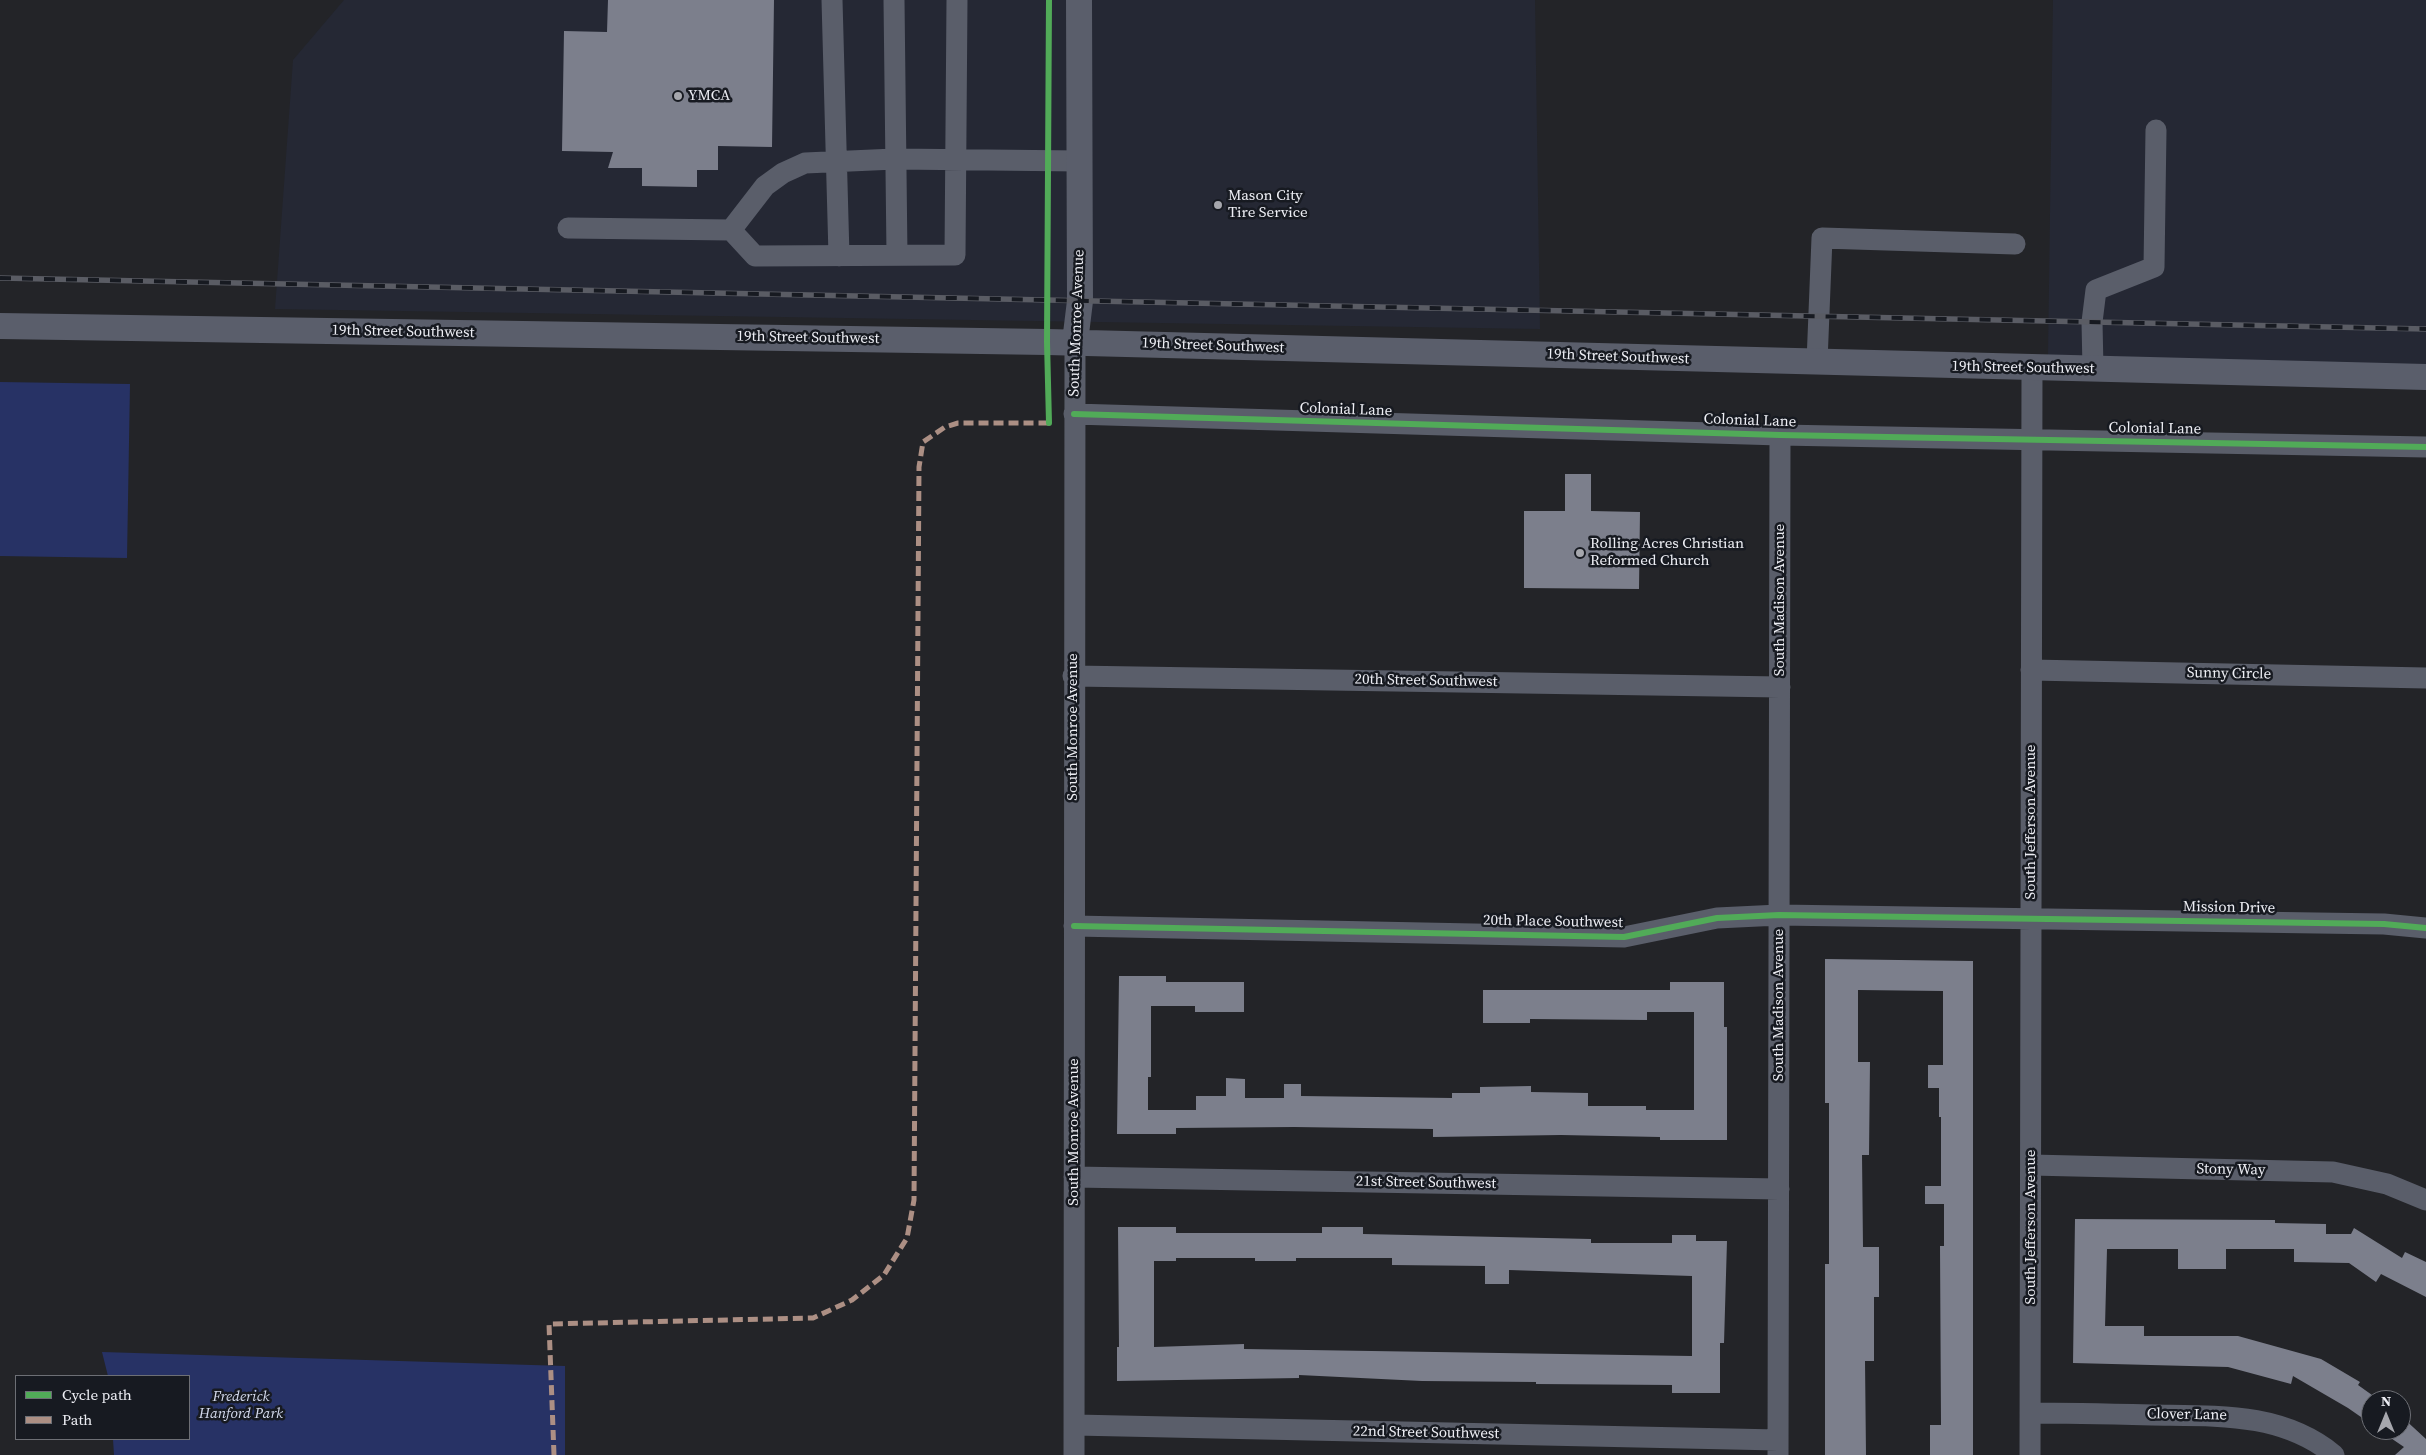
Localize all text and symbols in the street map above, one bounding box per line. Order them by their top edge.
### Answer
place label: YMCA [688,87,730,105]
marker: YMCA [672,90,684,102]
place label: Mason City Tire Service [1228,187,1308,222]
marker: Mason City Tire Service [1212,199,1224,211]
street label: South Monroe Avenue [1065,249,1089,397]
street label: 19th Street Southwest [331,322,475,342]
street label: 19th Street Southwest [736,328,880,348]
street label: 19th Street Southwest [1141,335,1285,357]
street label: 19th Street Southwest [1546,346,1690,368]
street label: 19th Street Southwest [1951,358,2095,378]
street label: Colonial Lane [1299,399,1393,421]
street label: Colonial Lane [1703,410,1797,432]
street label: Colonial Lane [2109,419,2201,439]
street label: South Madison Avenue [1771,524,1789,676]
place label: Rolling Acres Christian Reformed Church [1590,535,1744,570]
marker: Rolling Acres Christian Reformed Church [1574,547,1586,559]
street label: South Monroe Avenue [1064,653,1082,801]
street label: Sunny Circle [2187,664,2271,684]
street label: 20th Street Southwest [1354,671,1498,691]
street label: South Jefferson Avenue [2022,745,2040,899]
street label: Mission Drive [2183,898,2275,918]
street label: 20th Place Southwest [1483,912,1623,932]
street label: South Madison Avenue [1770,929,1788,1081]
street label: South Monroe Avenue [1065,1058,1083,1206]
street label: South Jefferson Avenue [2022,1150,2040,1304]
street label: Stony Way [2196,1160,2266,1180]
street label: 21st Street Southwest [1356,1173,1496,1193]
legend [15,1375,190,1440]
text: Cycle path [62,1384,132,1405]
park label: Frederick Hanford Park [199,1388,283,1423]
north arrow [2361,1390,2411,1440]
text: N [2381,1391,2391,1411]
street label: Clover Lane [2147,1405,2227,1425]
text: Path [62,1409,92,1430]
street label: 22nd Street Southwest [1353,1423,1499,1443]

